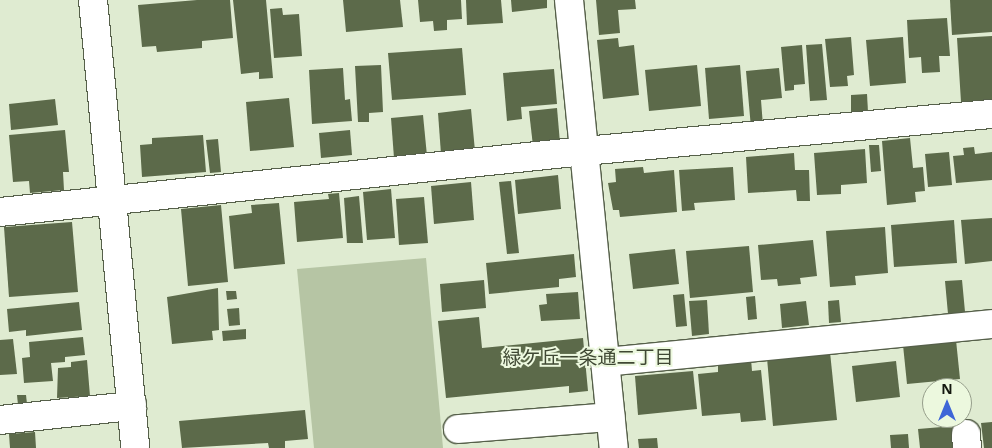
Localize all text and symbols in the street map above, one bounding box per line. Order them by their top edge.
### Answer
district label: 緑ケ丘一条通二丁目 [503,347,673,369]
north arrow [922,378,972,428]
text: N [941,379,953,398]

